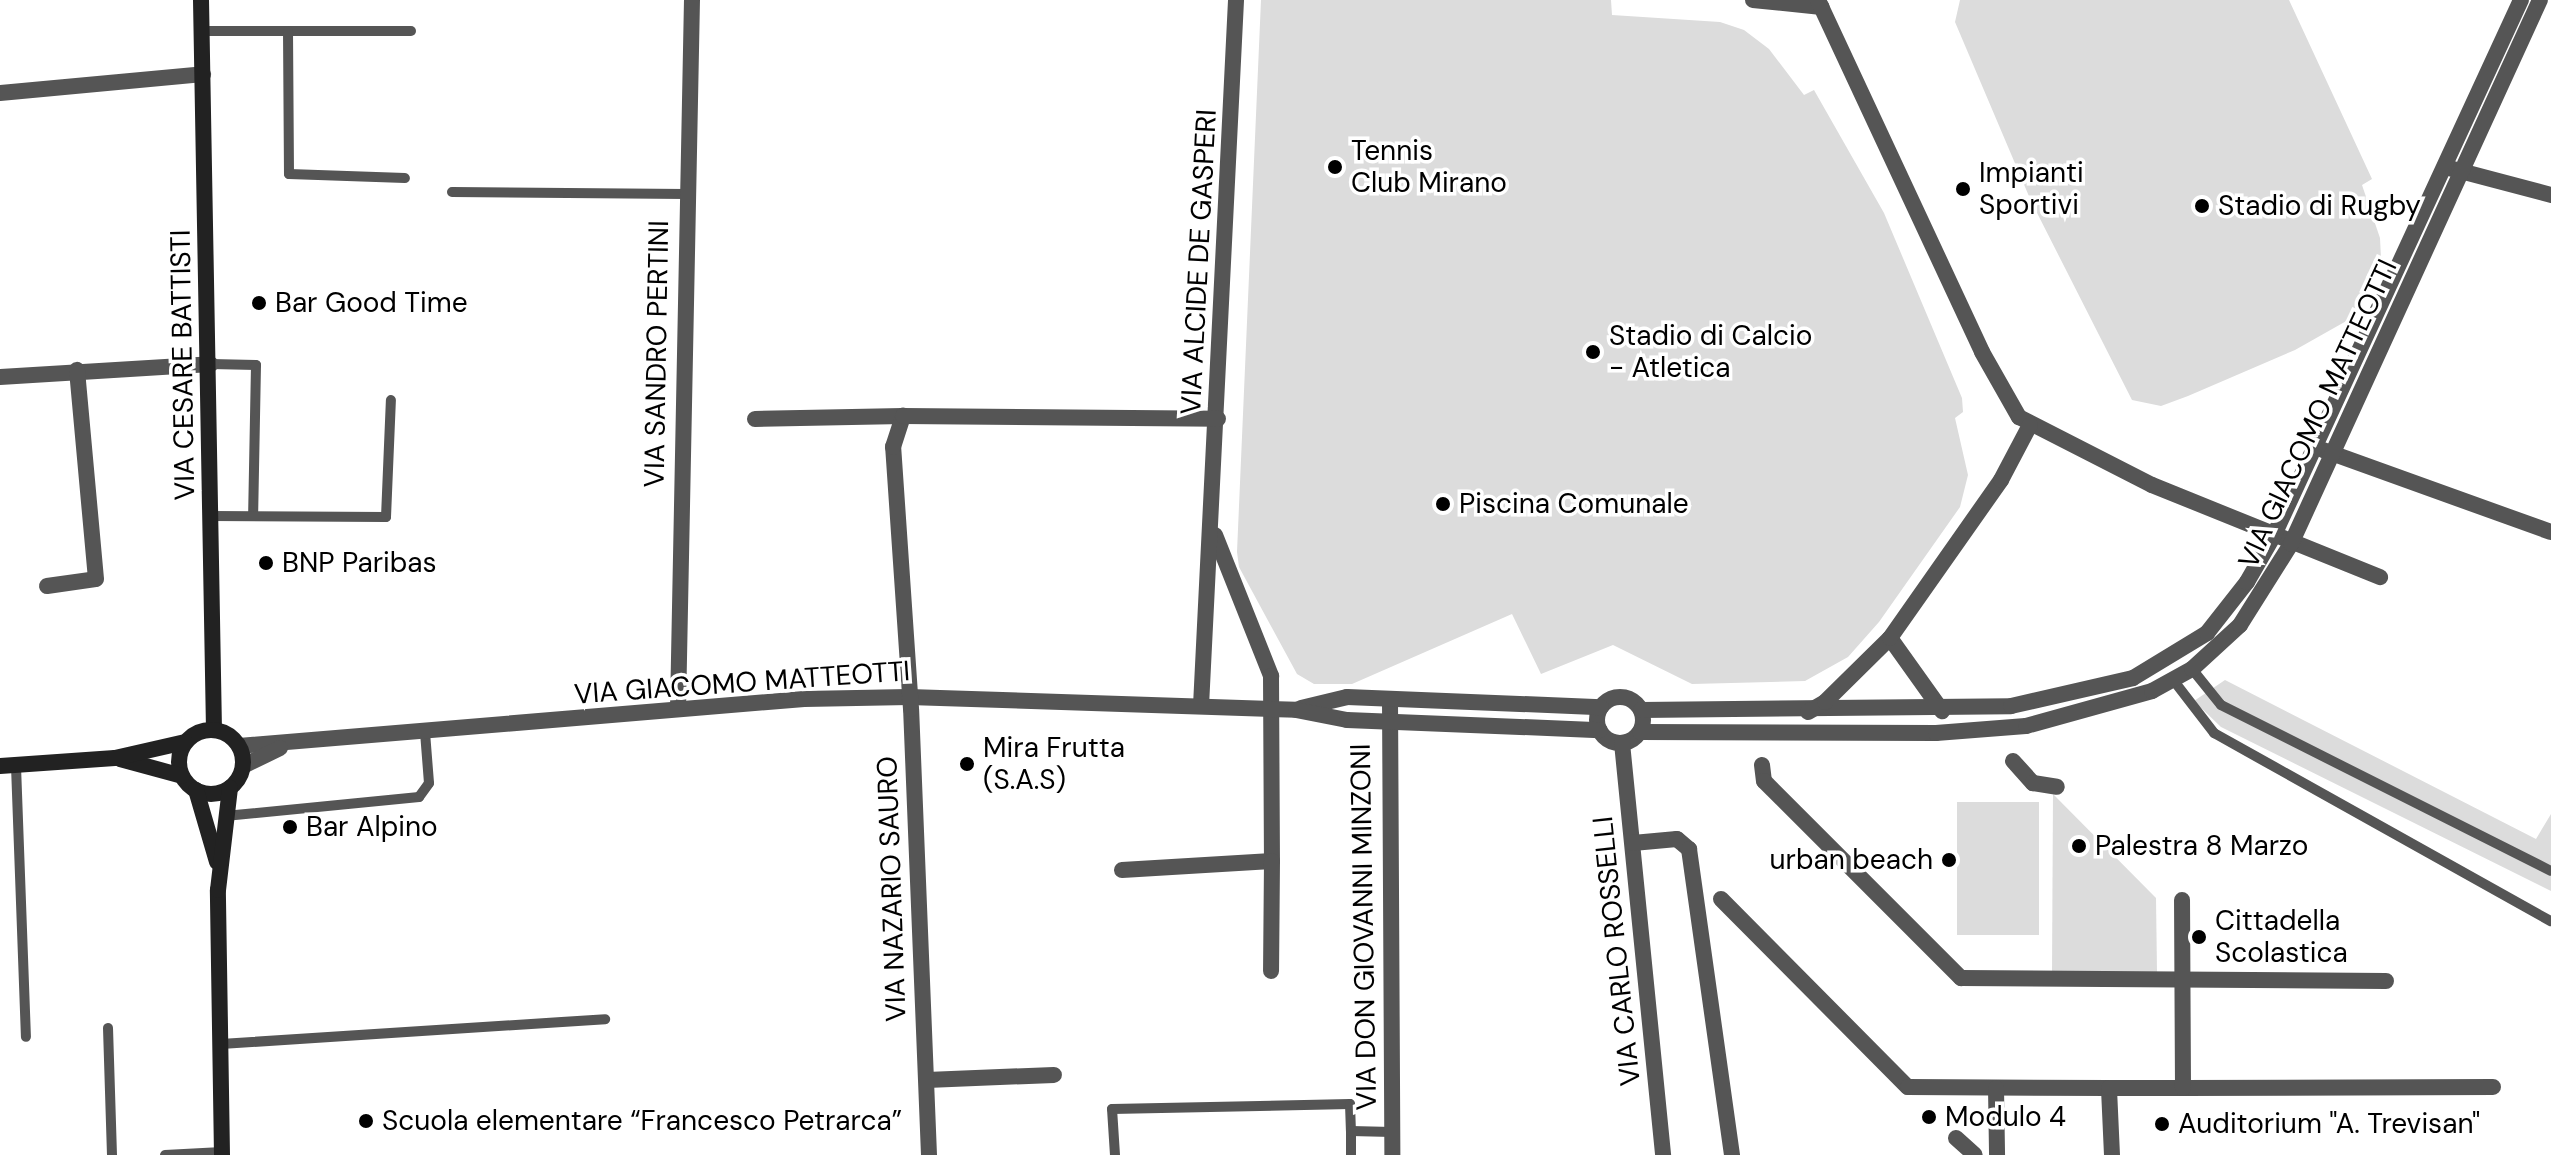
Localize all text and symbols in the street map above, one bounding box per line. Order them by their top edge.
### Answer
street label: VIA ALCIDE DE GASPERI [1174,108,1224,416]
place label: Tennis Club Mirano [1351,134,1507,200]
place label: Impianti Sportivi [1979,156,2084,222]
marker: Tennis Club Mirano [1326,158,1344,176]
marker: Impianti Sportivi [1954,180,1972,198]
place label: Stadio di Rugby [2218,189,2421,223]
marker: Stadio di Rugby [2193,197,2211,215]
street label: VIA SANDRO PERTINI [638,220,676,488]
street label: VIA CESARE BATTISTI [164,229,202,501]
street label: VIA GIACOMO MATTEOTTI [2232,254,2404,574]
place label: Bar Good Time [275,286,468,320]
marker: Bar Good Time [250,294,268,312]
place label: Stadio di Calcio - Atletica [1609,319,1812,385]
marker: Stadio di Calcio - Atletica [1584,343,1602,361]
place label: Piscina Comunale [1459,487,1689,521]
marker: Piscina Comunale [1434,495,1452,513]
place label: BNP Paribas [282,546,437,580]
marker: BNP Paribas [257,554,275,572]
street label: VIA GIACOMO MATTEOTTI [573,654,911,712]
place label: Mira Frutta (S.A.S) [983,731,1125,797]
street label: VIA DON GIOVANNI MINZONI [1344,743,1384,1111]
marker: Mira Frutta (S.A.S) [958,755,976,773]
street label: VIA NAZARIO SAURO [871,756,913,1022]
place label: Bar Alpino [306,810,438,844]
street label: VIA CARLO ROSSELLI [1586,815,1648,1087]
marker: Bar Alpino [281,818,299,836]
place label: Palestra 8 Marzo [2095,829,2308,863]
marker: Palestra 8 Marzo [2070,837,2088,855]
place label: urban beach [1770,843,1933,877]
marker: urban beach [1940,851,1958,869]
place label: Cittadella Scolastica [2215,904,2348,970]
marker: Cittadella Scolastica [2190,928,2208,946]
place label: Modulo 4 [1945,1100,2066,1134]
place label: Scuola elementare “Francesco Petrarca” [382,1104,902,1138]
place label: Auditorium "A. Trevisan" [2178,1107,2480,1141]
marker: Modulo 4 [1920,1108,1938,1126]
marker: Scuola elementare “Francesco Petrarca” [357,1112,375,1130]
marker: Auditorium "A. Trevisan" [2153,1115,2171,1133]

